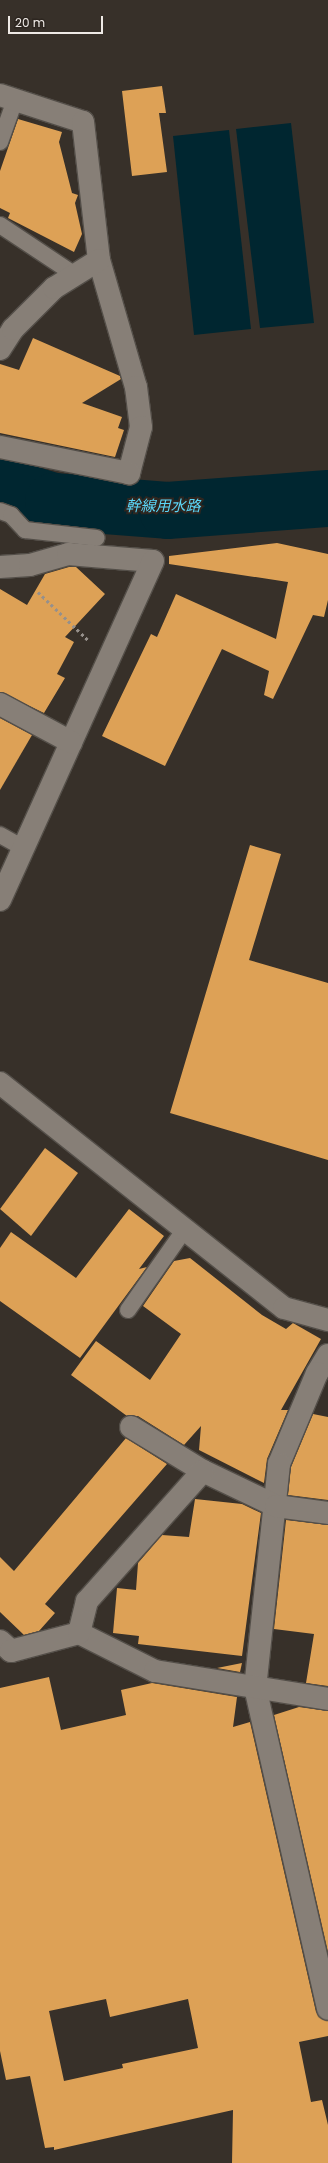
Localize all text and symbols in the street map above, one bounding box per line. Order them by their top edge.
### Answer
scale bar [10,8,105,34]
text: 20 m [15,14,45,31]
water label: 幹線用水路 [126,497,200,515]

